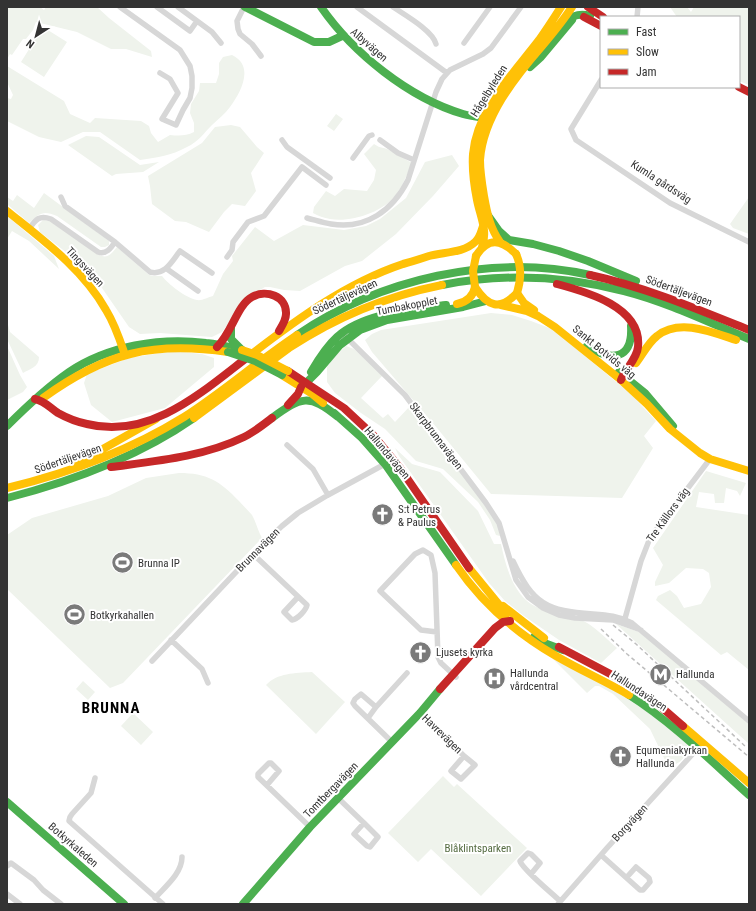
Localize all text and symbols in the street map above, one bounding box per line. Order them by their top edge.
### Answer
north arrow [16,16,56,56]
legend [600,16,740,88]
street label: Albyvägen [348,25,390,65]
text: Fast [636,25,657,39]
text: N [24,36,37,51]
text: Slow [636,45,659,59]
street label: Hågelbyleden [468,63,510,119]
text: Jam [636,65,657,79]
street label: Kumla gårdsväg [628,158,694,206]
street label: Tingsvägen [63,244,107,290]
street label: Södertäljevägen [644,273,714,309]
street label: Södertäljevägen [311,276,379,318]
street label: Tumbakopplet [375,294,439,318]
street label: Sankt Botvids väg [570,323,638,381]
street label: Skarpbrunnavägen [407,400,465,472]
street label: Hallundavägen [361,424,413,482]
street label: Södertäljevägen [33,441,103,477]
street label: Tre Källors väg [644,485,692,545]
church icon: S:t Petrus & Paulus [370,502,396,528]
place label: S:t Petrus & Paulus [398,503,440,529]
street label: Brunnavägen [233,525,283,575]
sports icon: Brunna IP [109,550,135,576]
place label: Brunna IP [138,557,180,570]
sports icon: Botkyrkahallen [62,602,88,628]
place label: Botkyrkahallen [90,609,154,622]
church icon: Ljusets kyrka [407,639,433,665]
place label: Ljusets kyrka [436,646,493,659]
metro station icon: Hallunda [647,661,673,687]
hospital icon: Hallunda vårdcentral [481,666,507,692]
place label: Hallunda vårdcentral [510,667,558,693]
street label: Hallundavägen [609,668,669,714]
place label: Hallunda [676,668,715,681]
district label: BRUNNA [82,699,140,717]
street label: Havrevägen [419,712,465,756]
church icon: Equmeniakyrkan Hallunda [608,743,634,769]
place label: Equmeniakyrkan Hallunda [636,744,707,770]
street label: Tomtbergavägen [301,759,361,821]
street label: Borgvägen [610,802,650,844]
street label: Botkyrkaleden [46,820,100,870]
park label: Blåklintsparken [445,842,511,855]

